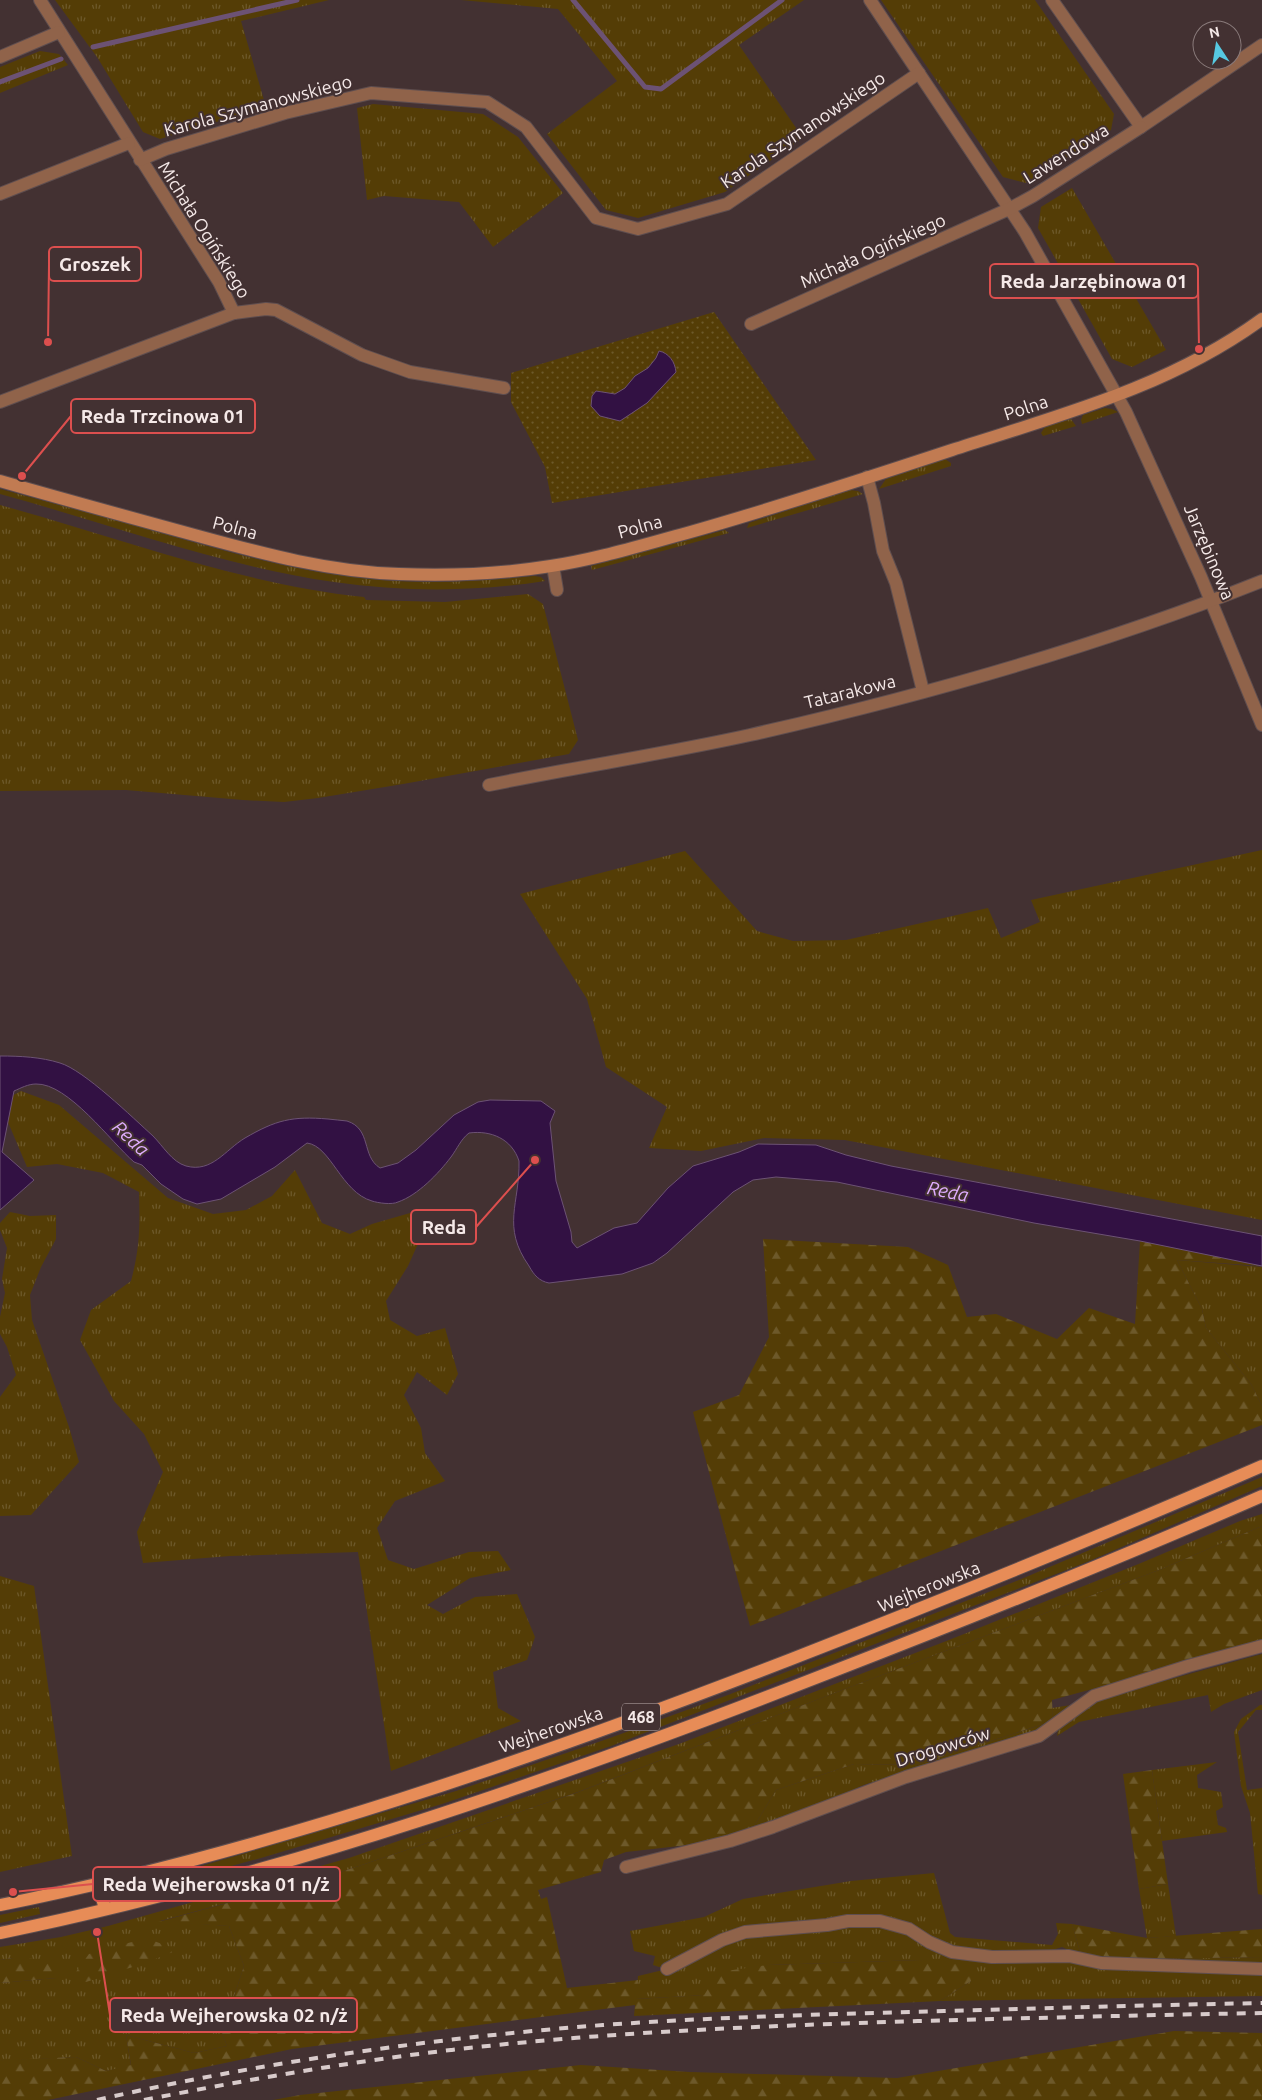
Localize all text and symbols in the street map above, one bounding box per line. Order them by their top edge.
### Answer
north arrow [1192,20,1242,70]
text: N [1208,23,1221,41]
street label: Karola Szymanowskiego [717,67,888,192]
street label: Karola Szymanowskiego [162,70,354,140]
street label: Lawendowa [1019,119,1112,187]
street label: Michała Ogińskiego [155,158,255,301]
street label: Michała Ogińskiego [797,209,948,291]
callout: Groszek [49,247,141,281]
text: Groszek [59,253,131,275]
callout: Reda Jarzębinowa 01 [990,264,1198,298]
text: Reda Jarzębinowa 01 [1000,270,1188,292]
street label: Polna [1001,391,1050,424]
callout: Reda Trzcinowa 01 [71,399,255,433]
text: Reda Trzcinowa 01 [81,405,245,427]
street label: Jarzębinowa [1181,501,1239,602]
street label: Polna [615,511,664,542]
street label: Polna [211,512,260,543]
street label: Tatarakowa [802,670,897,712]
water label: Reda [108,1116,154,1160]
water label: Reda [925,1176,971,1206]
callout: Reda [411,1210,476,1244]
text: Reda [422,1216,466,1238]
street label: Wejherowska [875,1557,983,1616]
street label: Wejherowska [496,1702,605,1756]
road number: 468 [622,1704,660,1730]
street label: Drogowców [893,1722,992,1770]
callout: Reda Wejherowska 01 n/ż [93,1867,340,1901]
text: Reda Wejherowska 01 n/ż [102,1873,330,1895]
callout: Reda Wejherowska 02 n/ż [110,1998,357,2032]
text: Reda Wejherowska 02 n/ż [120,2004,348,2026]

